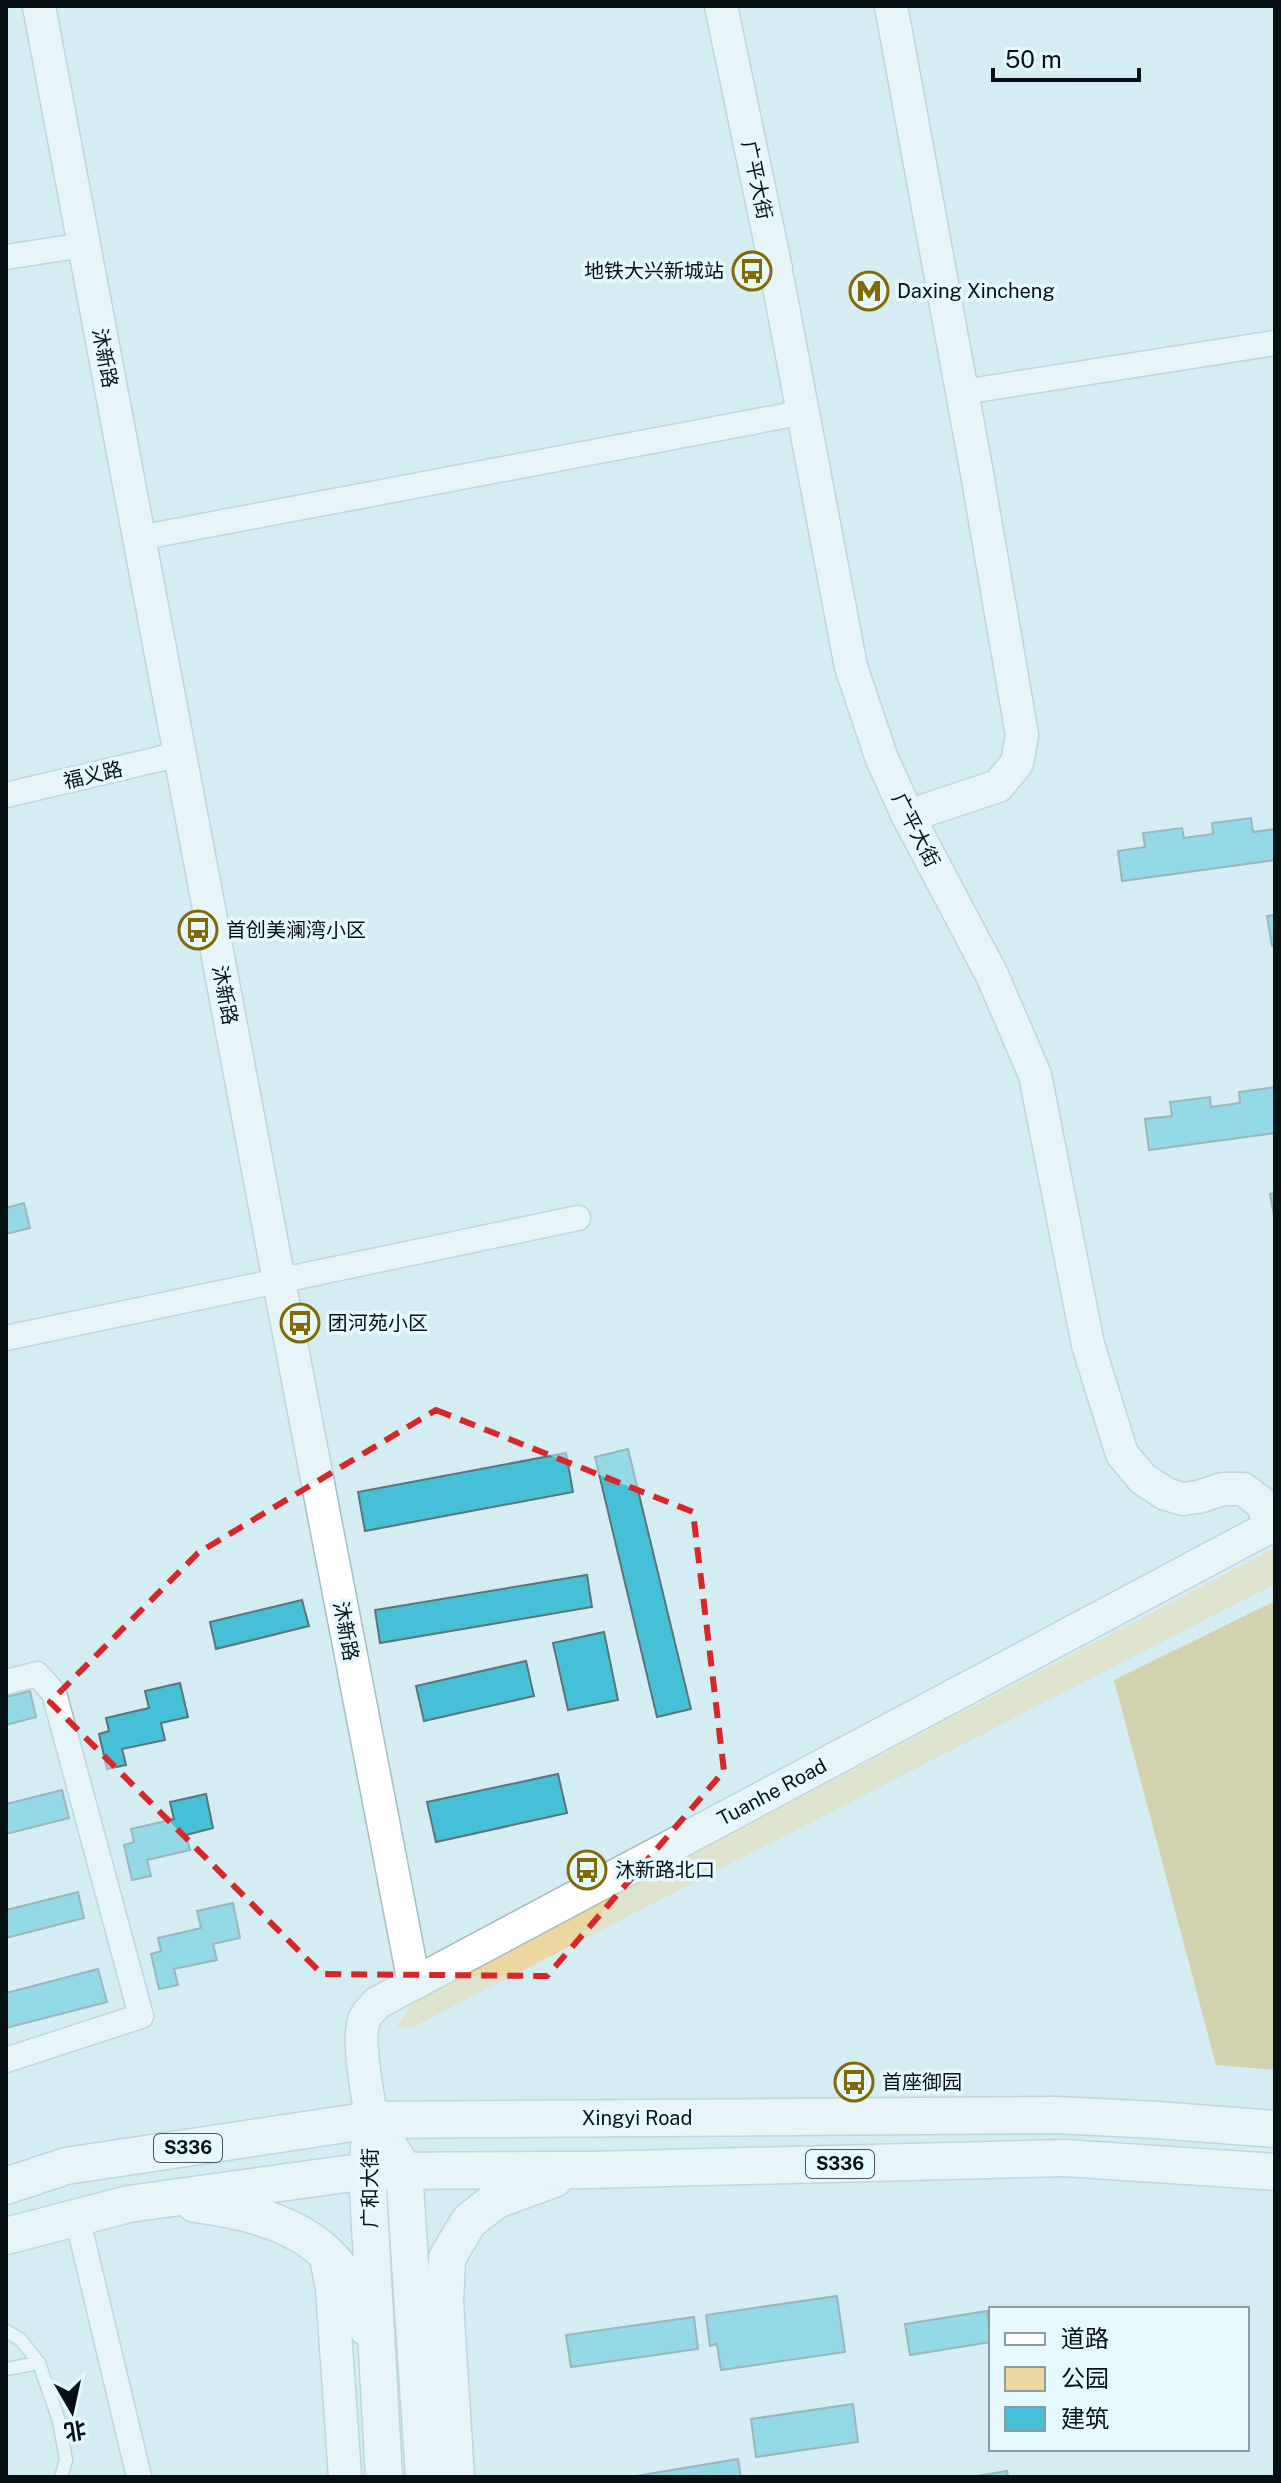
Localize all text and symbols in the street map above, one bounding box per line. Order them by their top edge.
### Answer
scale bar [993,32,1139,82]
text: 50 m [1005,45,1062,73]
street label: 广平大街 [737,138,777,222]
bus stop icon: 地铁大兴新城站 [731,250,773,292]
place label: 地铁大兴新城站 [584,259,724,283]
metro station icon: Daxing Xincheng [848,270,890,312]
place label: Daxing Xincheng [897,279,1055,303]
street label: 沐新路 [87,326,123,390]
street label: 福义路 [61,757,125,793]
street label: 广平大街 [887,789,945,871]
bus stop icon: 首创美澜湾小区 [177,909,219,951]
place label: 首创美澜湾小区 [226,918,366,942]
street label: 沐新路 [207,963,243,1027]
bus stop icon: 团河苑小区 [279,1302,321,1344]
place label: 团河苑小区 [328,1311,428,1335]
street label: 沐新路 [328,1599,364,1663]
street label: Tuanhe Road [713,1753,831,1831]
bus stop icon: 沐新路北口 [566,1849,608,1891]
place label: 沐新路北口 [615,1858,715,1882]
bus stop icon: 首座御园 [833,2061,875,2103]
place label: 首座御园 [882,2070,962,2094]
street label: Xingyi Road [582,2106,692,2130]
road number: S336 [154,2134,222,2162]
street label: 广和大街 [358,2148,382,2228]
road number: S336 [806,2150,874,2178]
legend [989,2307,1249,2451]
text: 道路 [1061,2324,1109,2352]
text: 公园 [1061,2364,1109,2392]
north arrow [32,2371,112,2451]
text: 建筑 [1061,2404,1109,2432]
text: 北 [62,2416,88,2445]

